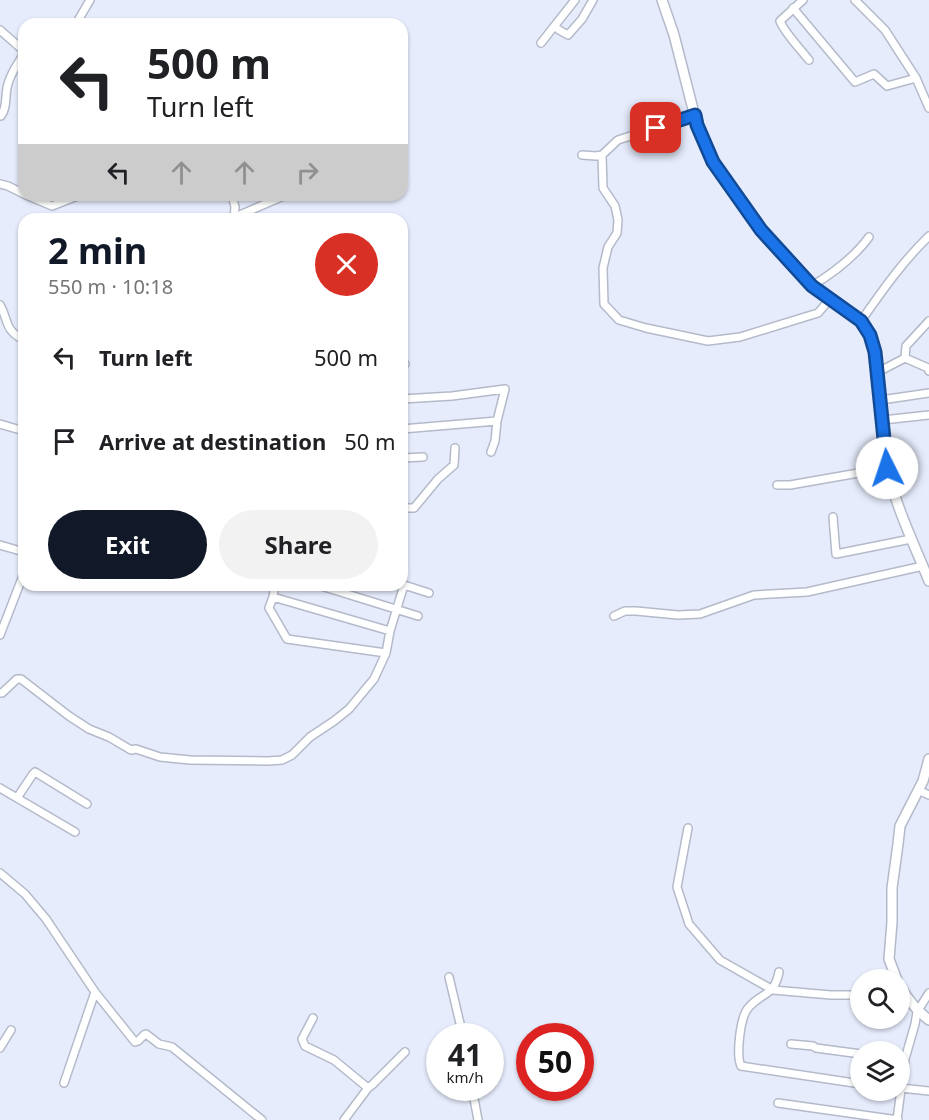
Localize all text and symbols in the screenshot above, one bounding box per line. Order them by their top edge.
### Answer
text: 500 m [147,34,271,91]
icon: left [48,42,126,120]
text: Turn left [147,88,253,125]
pin [630,102,681,153]
icon: arrive [639,111,672,144]
icon: left [102,156,135,189]
icon: ahead [165,156,198,189]
icon: ahead [228,156,261,189]
icon: right [291,156,324,189]
text: 2 min [48,226,147,275]
button: close [315,233,378,296]
text: 550 m · 10:18 [48,273,173,300]
icon: left [48,341,81,374]
text: Turn left [99,342,193,372]
text: 500 m [314,342,378,372]
icon: arrive [48,425,81,458]
text: Arrive at destination [99,426,326,456]
text: 50 m [344,426,396,456]
position arrow [855,436,919,500]
button: Exit [48,510,207,579]
button: Share [219,510,378,579]
map controls [850,969,910,1101]
button: search [850,969,910,1029]
speed limit sign: 50 [516,1023,594,1101]
text: 41 [448,1034,482,1075]
button: layers [850,1041,910,1101]
text: km/h [447,1067,483,1087]

